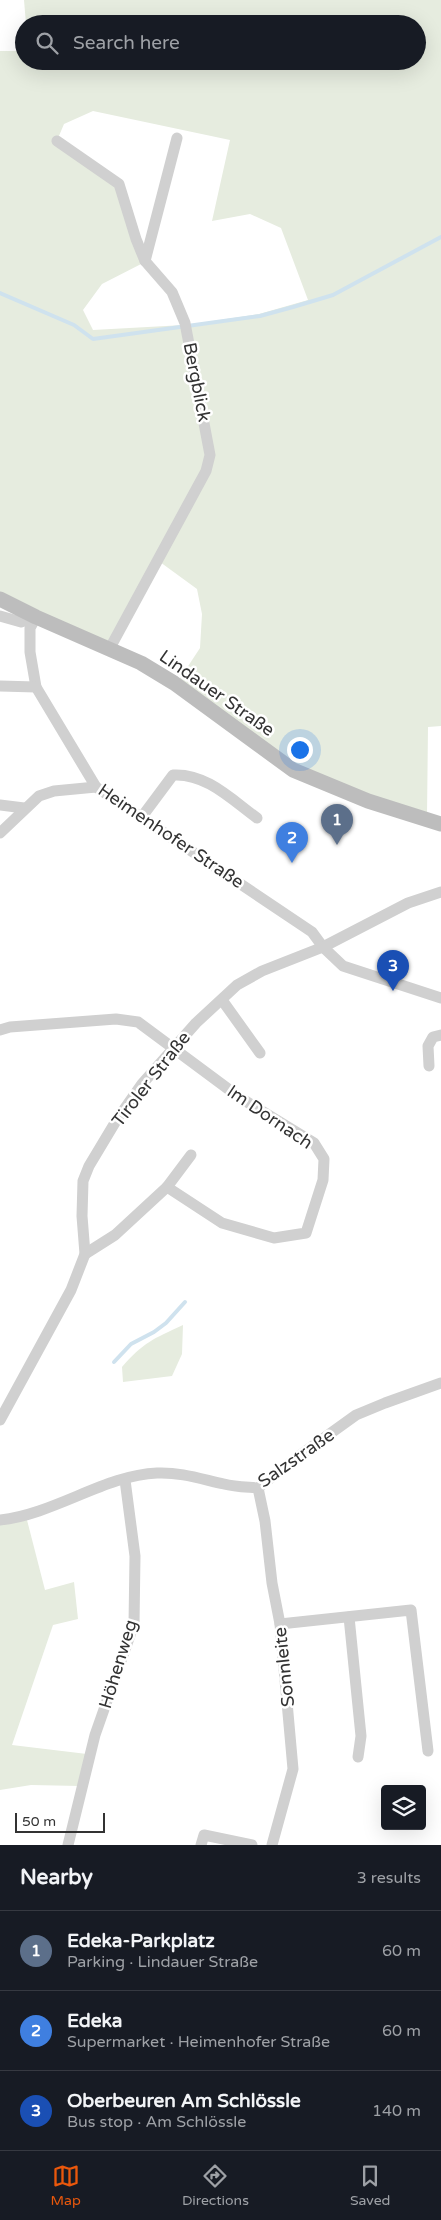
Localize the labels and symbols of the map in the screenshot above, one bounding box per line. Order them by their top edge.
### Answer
street label: Bergblick [179,340,215,424]
street label: Lindauer Straße [155,645,279,741]
your location [287,737,313,763]
street label: Heimenhofer Straße [94,779,248,893]
pin: 1 [321,804,353,845]
pin: 2 [276,822,308,863]
pin: 3 [377,950,409,991]
street label: Tiroler Straße [107,1027,195,1131]
street label: Im Dornach [223,1080,317,1154]
street label: Salzstraße [254,1424,338,1492]
street label: Höhenweg [94,1617,142,1711]
street label: Sonnleite [269,1626,299,1708]
scale bar [15,1810,105,1833]

